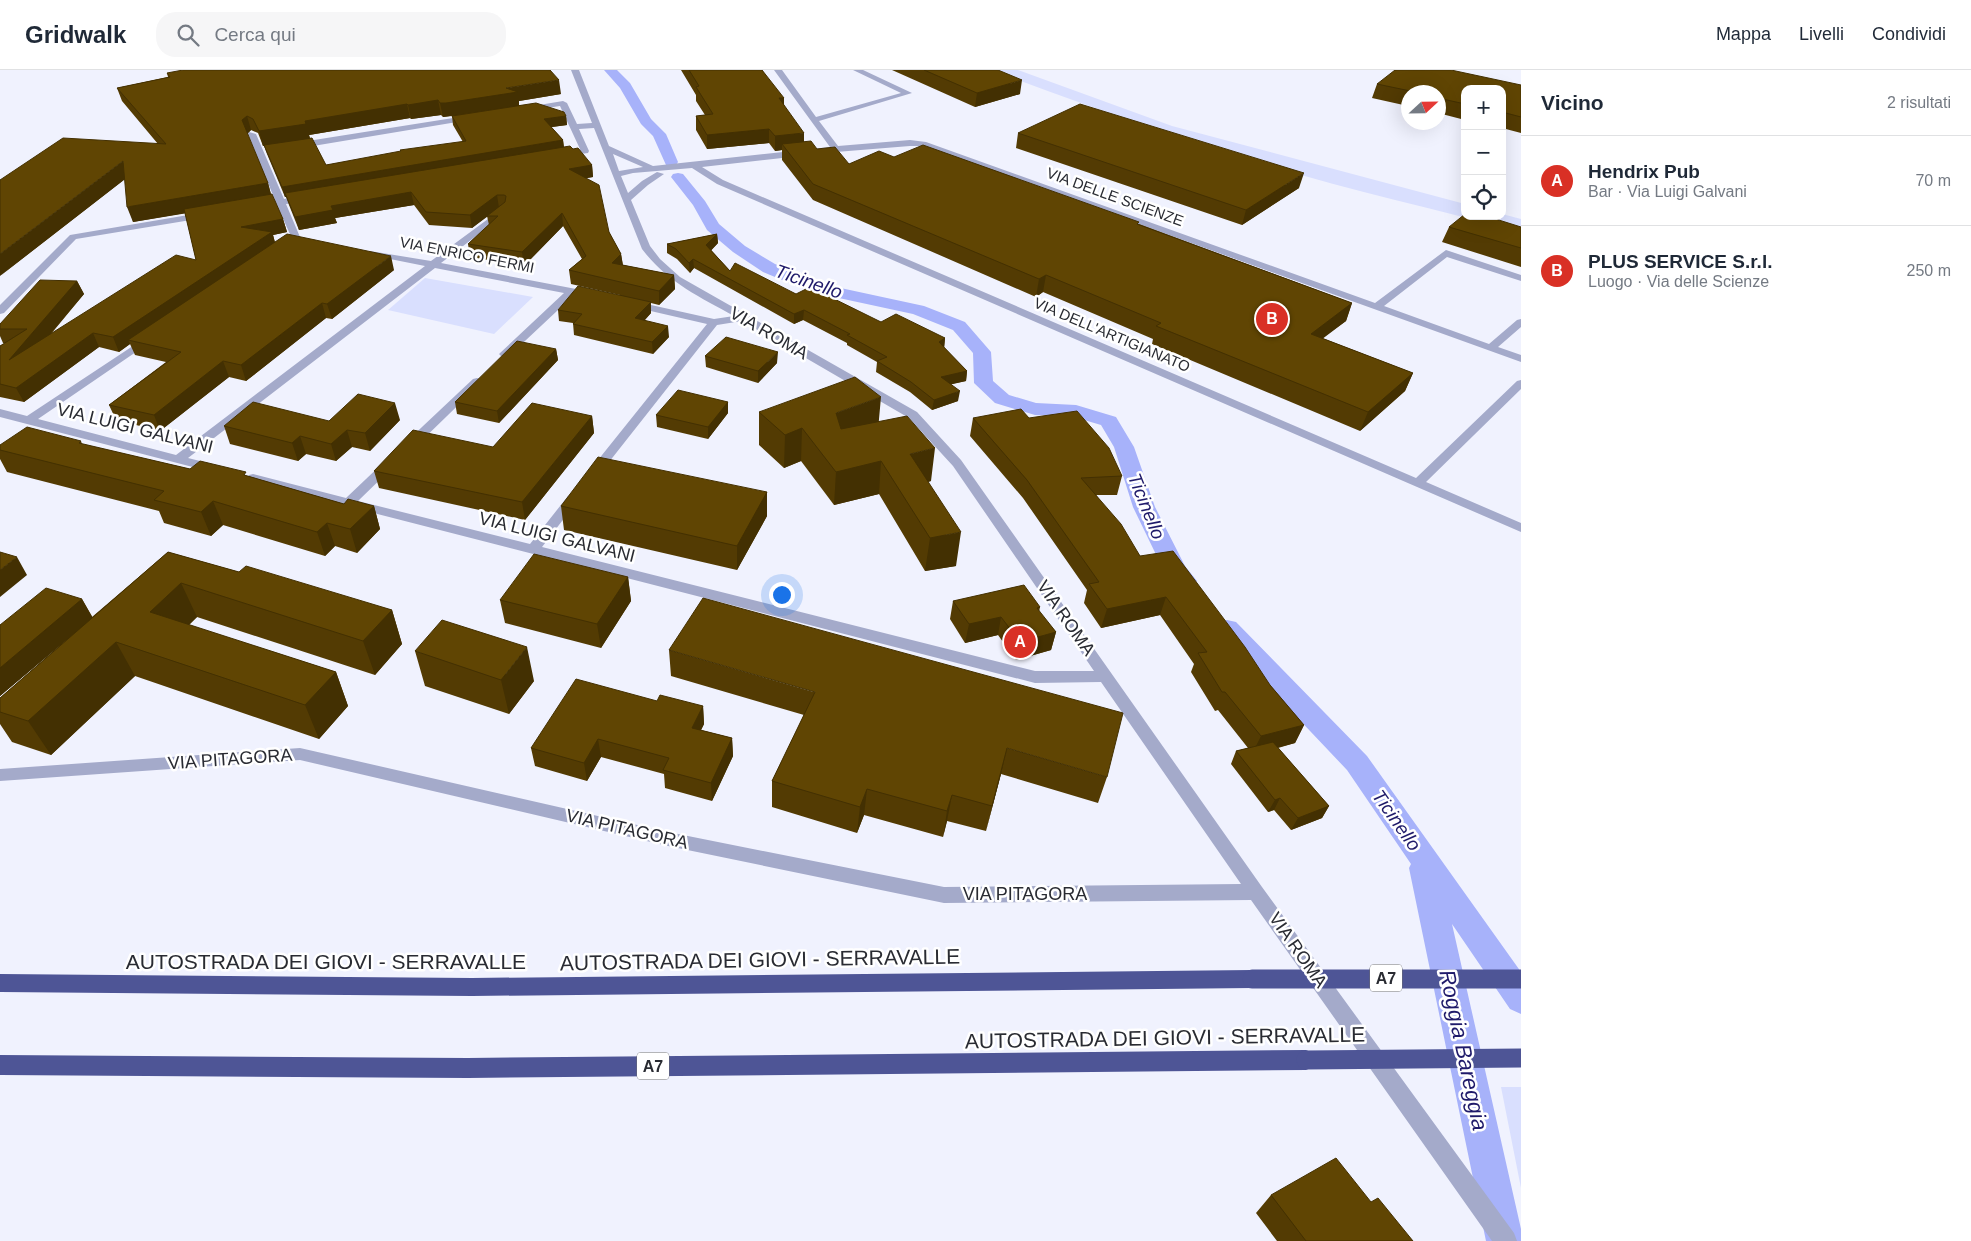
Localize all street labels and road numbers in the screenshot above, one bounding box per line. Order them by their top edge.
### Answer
street label: VIA DELLE SCIENZE [1044,164,1186,229]
street label: VIA ENRICO FERMI [398,233,536,276]
street label: VIA DELL'ARTIGIANATO [1032,294,1193,375]
street label: VIA ROMA [726,303,812,363]
street label: VIA LUIGI GALVANI [55,399,215,457]
street label: VIA LUIGI GALVANI [477,508,637,566]
street label: VIA ROMA [1033,577,1099,659]
street label: VIA PITAGORA [167,745,293,773]
street label: VIA PITAGORA [564,805,690,853]
street label: VIA PITAGORA [963,884,1087,904]
street label: VIA ROMA [1265,909,1331,991]
street label: AUTOSTRADA DEI GIOVI - SERRAVALLE [560,945,960,974]
street label: AUTOSTRADA DEI GIOVI - SERRAVALLE [126,950,526,973]
road number: A7 [1370,964,1402,991]
street label: AUTOSTRADA DEI GIOVI - SERRAVALLE [965,1023,1365,1052]
road number: A7 [637,1052,669,1079]

